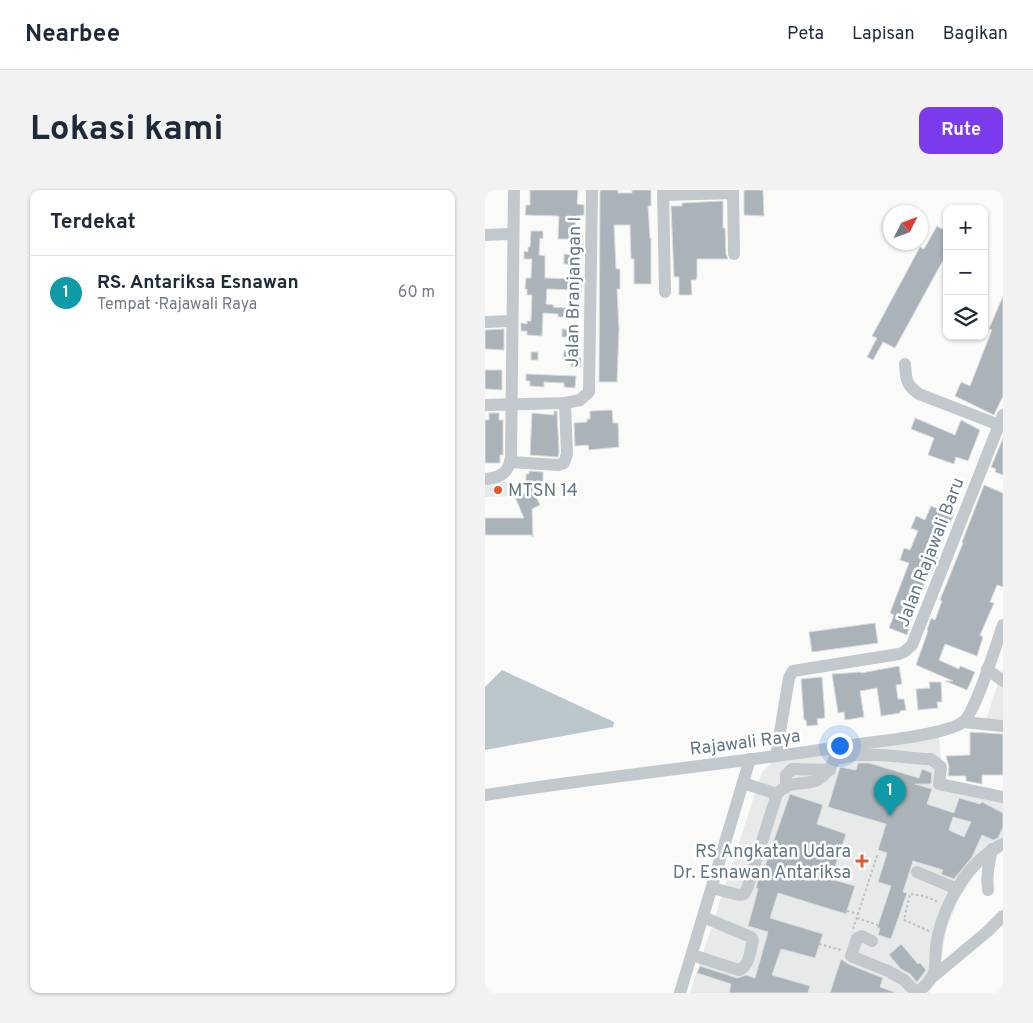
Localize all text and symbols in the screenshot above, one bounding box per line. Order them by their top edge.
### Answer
text: Nearbee [25,20,120,50]
text: Peta [787,23,824,46]
text: Lapisan [852,23,915,46]
text: Bagikan [943,23,1008,46]
button: Rute [919,107,1003,154]
text: Lokasi kami [30,108,223,152]
north arrow [883,205,928,250]
map controls [943,205,988,340]
button: + [943,205,988,250]
text: Terdekat [50,209,136,236]
street label: Jalan Branjangan I [562,216,587,368]
button: − [943,250,988,295]
text: RS. Antariksa Esnawan [97,271,299,295]
text: 1 [63,283,69,303]
text: 60 m [398,283,435,303]
text: Tempat · Rajawali Raya [97,295,257,315]
button: layers [943,295,988,340]
street label: Jalan Rajawali Baru [892,475,970,630]
place label: MTSN 14 [508,480,578,503]
marker: MTSN 14 [492,484,504,496]
street label: Rajawali Raya [689,725,802,762]
your location [827,733,853,759]
pin: 1 [874,775,906,816]
place label: RS Angkatan Udara Dr. Esnawan Antariksa [673,841,851,885]
marker: RS Angkatan Udara Dr. Esnawan Antariksa [855,854,869,868]

